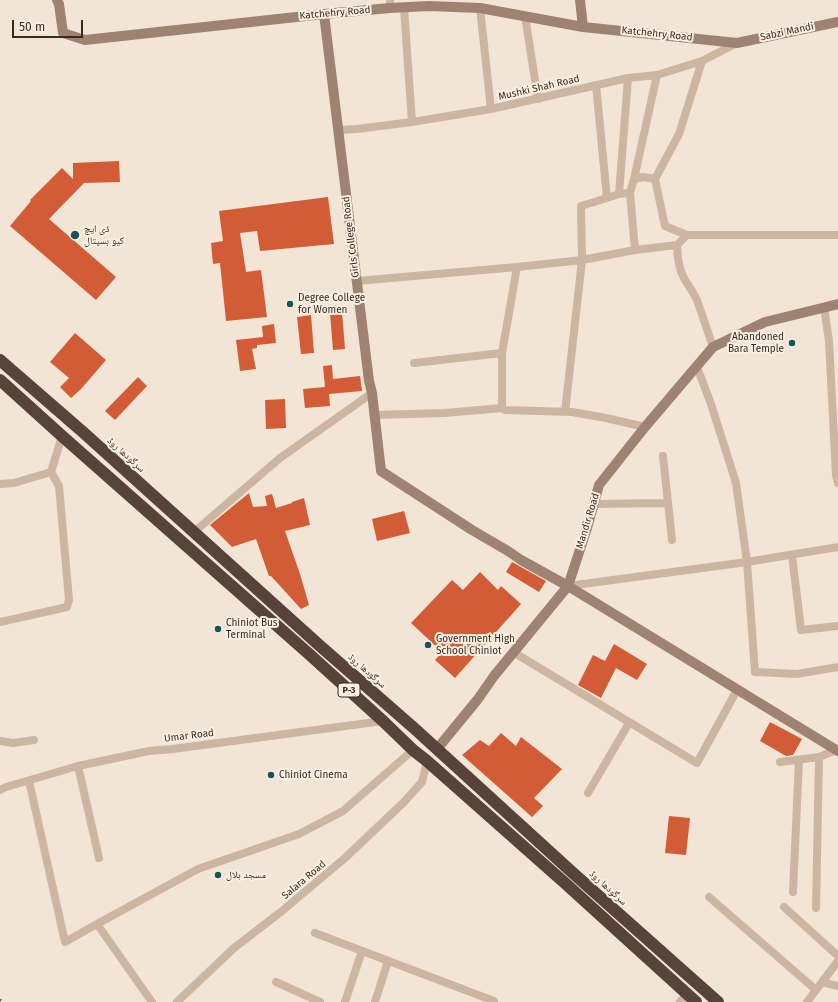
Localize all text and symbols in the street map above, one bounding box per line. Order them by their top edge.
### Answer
street label: Katchehry Road [299,4,371,22]
scale bar [14,12,85,38]
text: 50 m [19,20,45,34]
street label: Sabzi Mandi [759,20,815,44]
street label: Katchehry Road [621,24,693,44]
street label: Mushki Shah Road [497,73,581,103]
street label: Girls College Road [340,196,362,278]
place label: ڈی ایچ کیو ہسپتال [84,223,124,246]
marker: ڈی ایچ کیو ہسپتال [69,229,81,241]
place label: Degree College for Women [298,292,365,316]
marker: Degree College for Women [285,299,295,309]
place label: Abandoned Bara Temple [728,331,784,354]
marker: Abandoned Bara Temple [787,338,797,348]
street label: سرگودھا روڈ [105,435,147,475]
street label: Mandir Road [574,492,602,550]
place label: Chiniot Bus Terminal [226,617,278,640]
marker: Chiniot Bus Terminal [213,624,223,634]
place label: Government High School Chiniot [436,633,515,656]
marker: Government High School Chiniot [423,640,433,650]
street label: سرگودھا روڈ [346,651,388,691]
road number: P-3 [338,683,360,697]
street label: Umar Road [163,727,215,745]
place label: Chiniot Cinema [279,769,348,781]
marker: Chiniot Cinema [266,770,276,780]
street label: Salara Road [280,858,328,902]
street label: سرگودھا روڈ [587,868,629,908]
place label: مسجد بلال [226,869,266,881]
marker: مسجد بلال [213,870,223,880]

